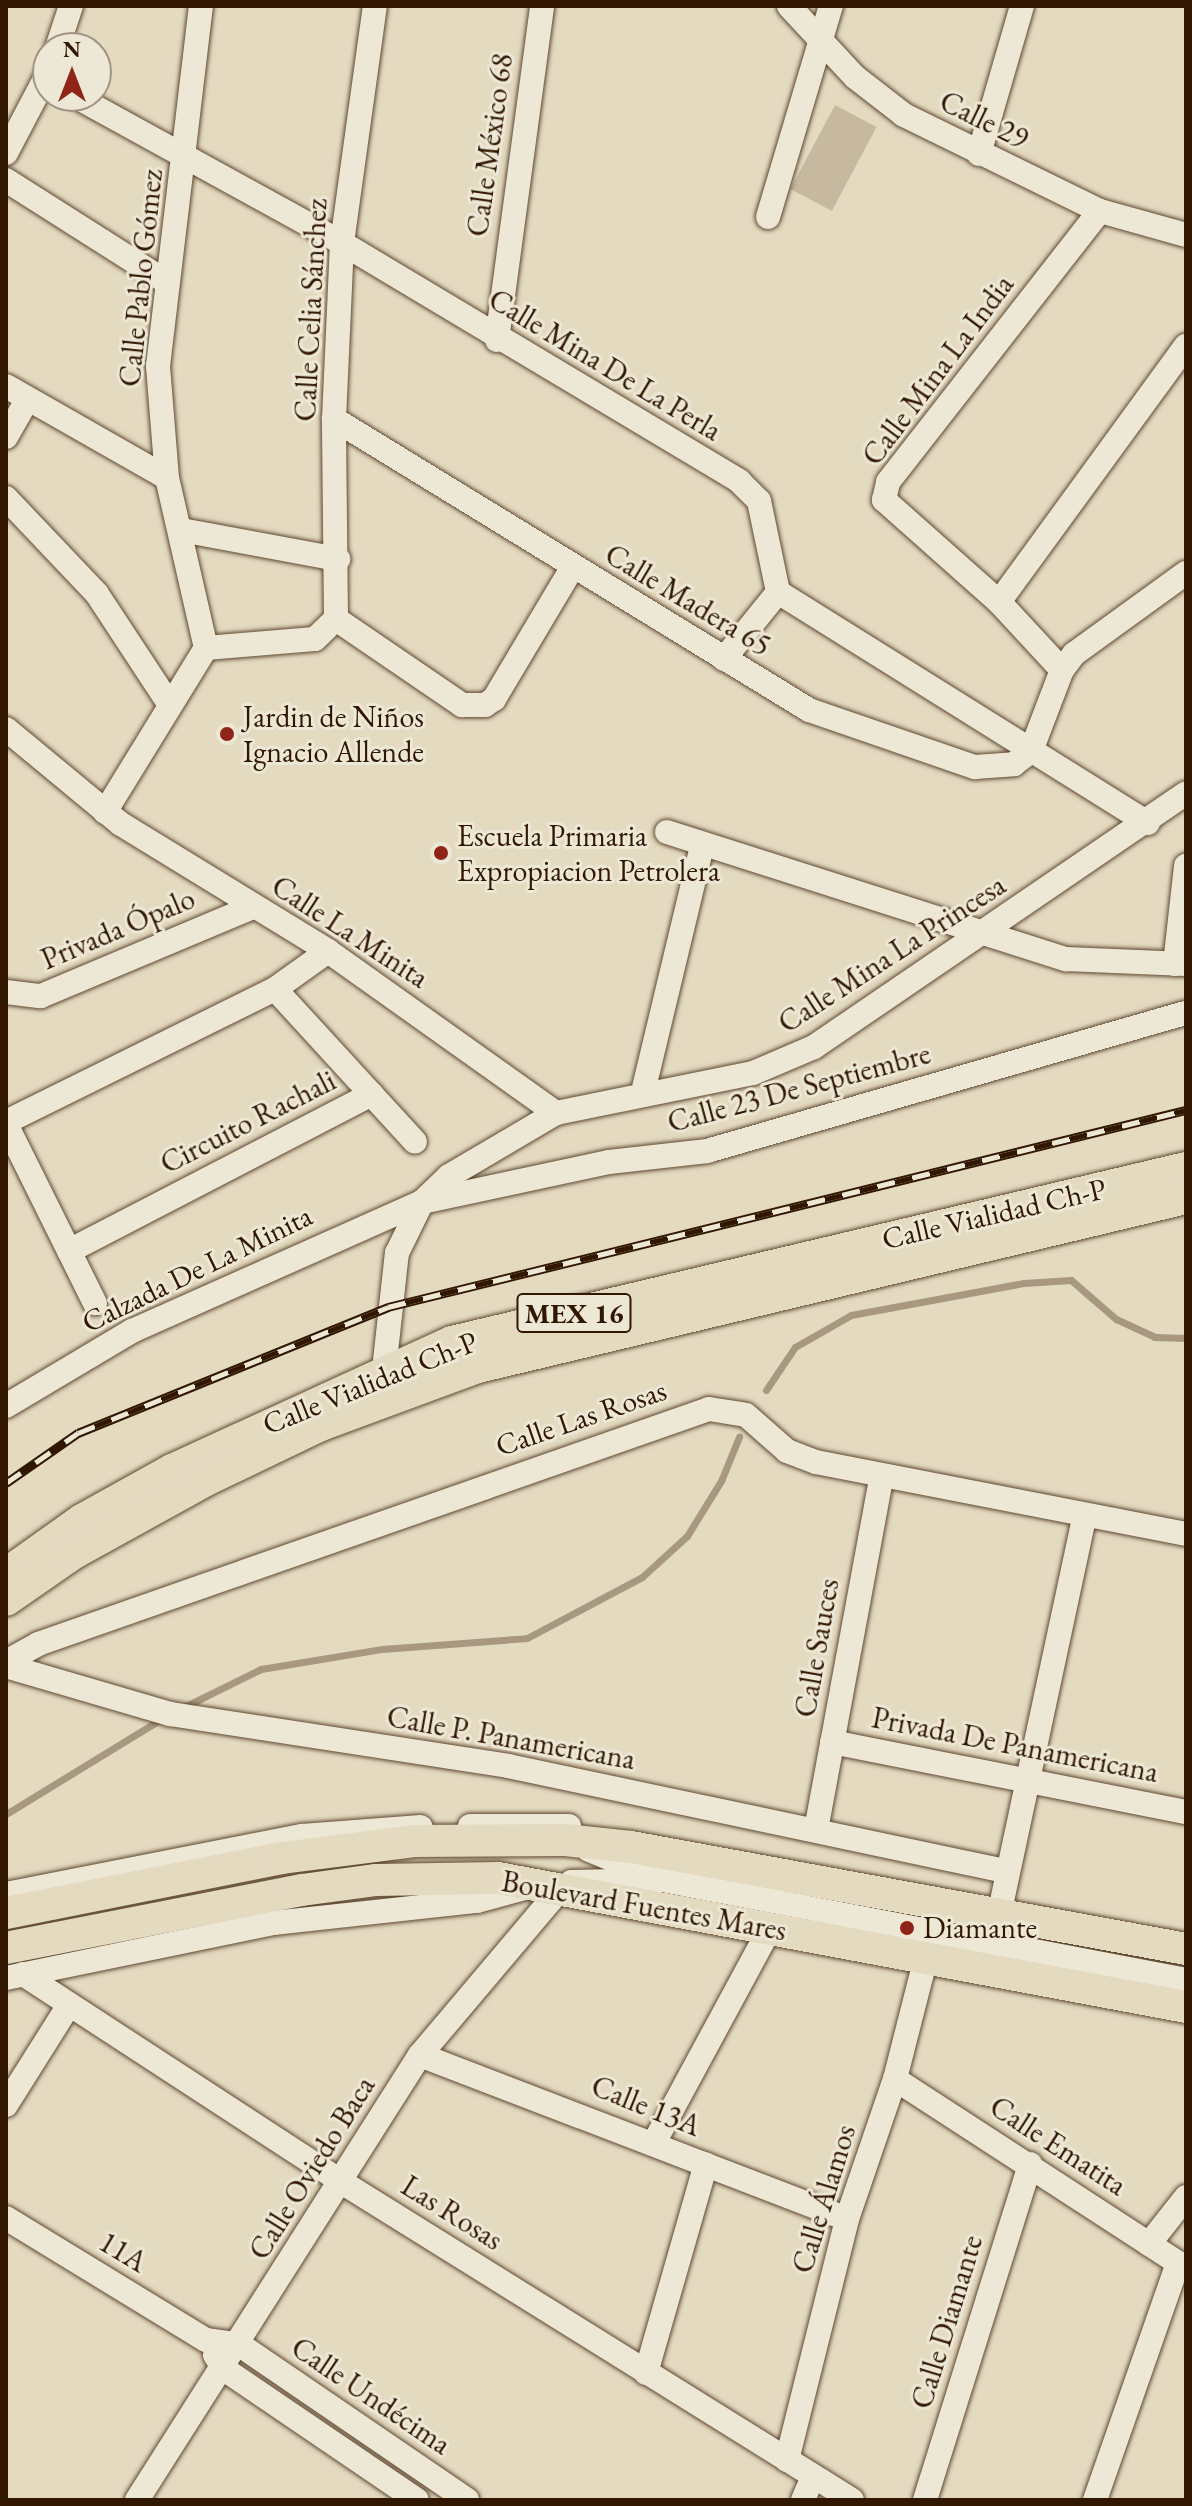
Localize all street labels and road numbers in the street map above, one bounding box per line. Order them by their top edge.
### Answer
street label: Calle México 68 [459,51,521,239]
street label: Calle 29 [934,83,1034,157]
street label: Calle Pablo Gómez [112,167,170,389]
street label: Calle Celia Sánchez [287,198,335,422]
street label: Calle Mina La India [855,267,1021,473]
street label: Calle Mina De La Perla [482,281,728,449]
street label: Calle Madera 65 [598,536,778,664]
street label: Calle Mina La Princesa [772,867,1012,1041]
street label: Calle La Minita [265,868,435,996]
street label: Privada Ópalo [36,880,200,978]
street label: Calle 23 De Septiembre [664,1036,934,1140]
street label: Circuito Rachali [154,1062,342,1182]
street label: Calle Vialidad Ch-P [879,1171,1109,1257]
street label: Calzada De La Minita [76,1198,318,1340]
road number: MEX 16 [516,1289,632,1337]
street label: Calle Vialidad Ch-P [257,1323,483,1443]
street label: Calle Las Rosas [491,1372,671,1464]
street label: Calle Sauces [787,1576,847,1720]
street label: Calle P. Panamericana [384,1698,638,1778]
street label: Privada De Panamericana [869,1700,1161,1790]
street label: Boulevard Fuentes Mares [499,1863,789,1949]
street label: Calle 13A [586,2068,706,2144]
street label: Calle Oviedo Baca [241,2070,383,2266]
street label: Calle Ematita [983,2088,1133,2204]
street label: Calle Álamos [784,2120,864,2278]
street label: Las Rosas [395,2168,509,2258]
street label: 11A [92,2224,154,2280]
street label: Calle Diamante [904,2231,990,2413]
street label: Calle Undécima [284,2329,458,2463]

